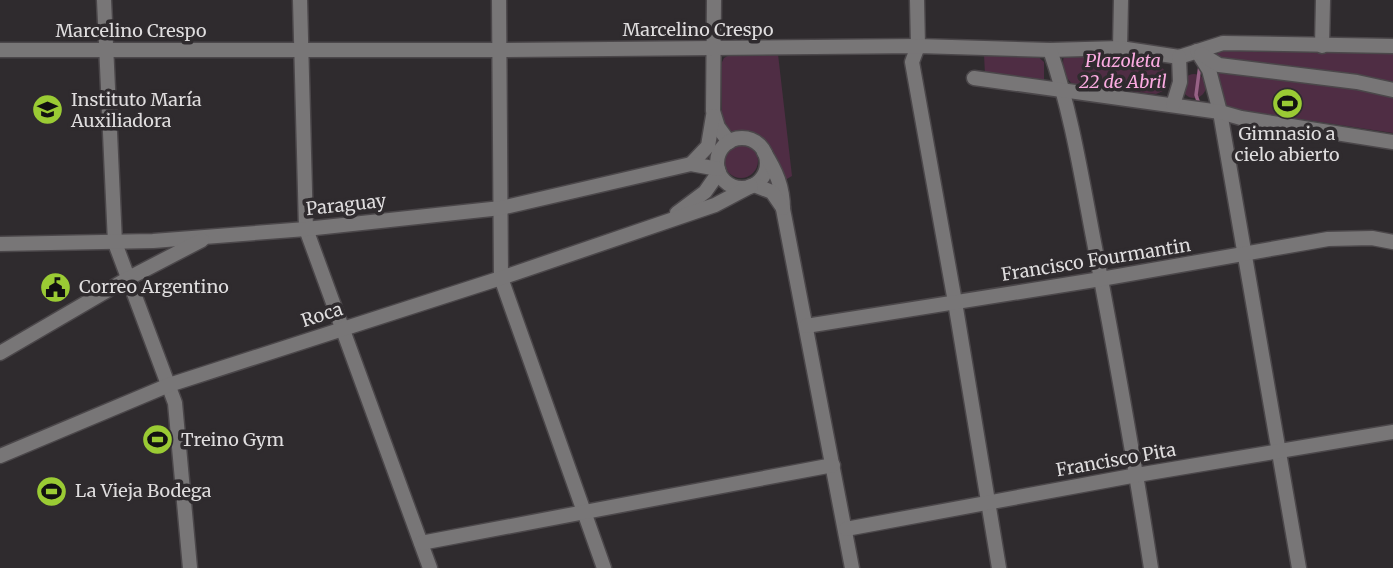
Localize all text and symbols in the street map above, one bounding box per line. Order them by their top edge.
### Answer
street label: Marcelino Crespo [623,18,773,41]
street label: Marcelino Crespo [56,19,206,42]
park label: Plazoleta 22 de Abril [1078,49,1167,93]
sports icon: Gimnasio a cielo abierto [1270,86,1304,120]
place label: Instituto María Auxiliadora [70,88,202,132]
school or university icon: Instituto María Auxiliadora [31,93,65,127]
place label: Gimnasio a cielo abierto [1234,122,1340,166]
street label: Paraguay [305,189,388,220]
street label: Francisco Fourmantin [1000,233,1192,286]
public building icon: Correo Argentino [39,270,73,304]
place label: Correo Argentino [79,275,229,298]
street label: Roca [298,297,346,332]
sports icon: Treino Gym [141,423,175,457]
place label: Treino Gym [181,428,284,451]
street label: Francisco Pita [1054,438,1178,481]
sports icon: La Vieja Bodega [35,474,69,508]
place label: La Vieja Bodega [75,479,212,502]

